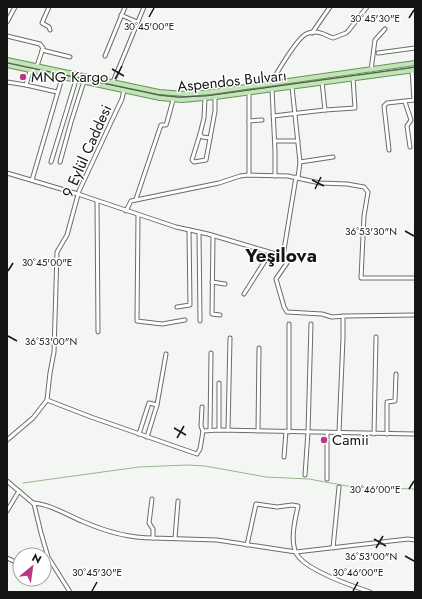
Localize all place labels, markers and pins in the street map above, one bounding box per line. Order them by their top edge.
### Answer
place label: MNG Kargo [31,66,108,88]
marker: MNG Kargo [18,72,28,82]
place label: Camii [332,429,369,451]
marker: Camii [319,435,329,445]

